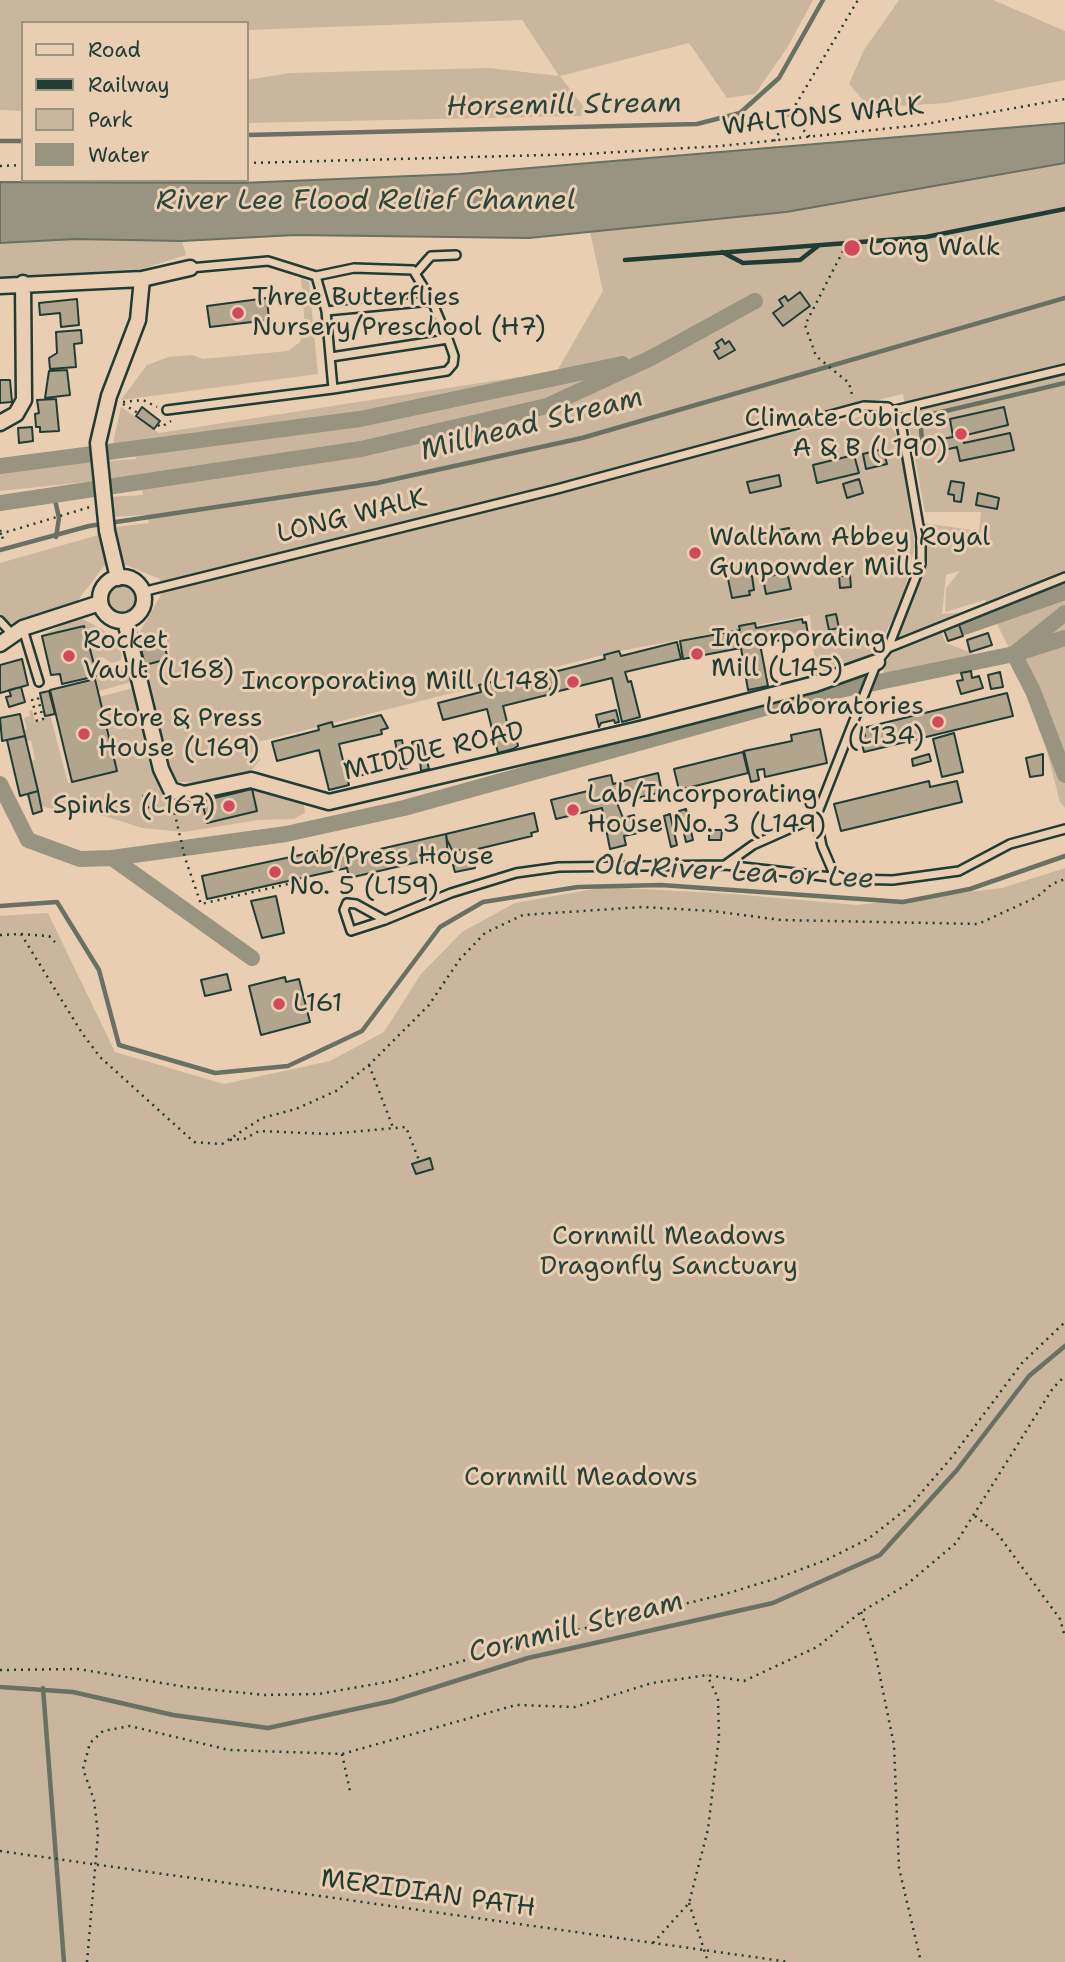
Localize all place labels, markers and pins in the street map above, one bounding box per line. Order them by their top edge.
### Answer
place label: Long Walk [868,232,1001,264]
marker: Long Walk [842,238,862,258]
place label: Three Butterflies Nursery/Preschool (H7) [252,282,546,344]
marker: Three Butterflies Nursery/Preschool (H7) [230,305,246,321]
place label: Climate Cubicles A & B (L190) [745,403,947,464]
marker: Climate Cubicles A & B (L190) [953,426,969,442]
place label: Waltham Abbey Royal Gunpowder Mills [709,522,990,584]
marker: Waltham Abbey Royal Gunpowder Mills [687,545,703,561]
place label: Incorporating Mill (L145) [711,623,886,684]
place label: Rocket Vault (L168) [83,625,234,686]
marker: Incorporating Mill (L145) [689,646,705,662]
marker: Rocket Vault (L168) [61,648,77,664]
place label: Incorporating Mill (L148) [242,666,559,698]
marker: Incorporating Mill (L148) [565,674,581,690]
place label: Laboratories (L134) [765,691,924,752]
place label: Store & Press House (L169) [98,703,263,764]
marker: Laboratories (L134) [930,714,946,730]
marker: Store & Press House (L169) [76,726,92,742]
place label: Lab/Incorporating House No. 3 (L149) [587,779,826,840]
place label: Spinks (L167) [53,790,215,822]
marker: Spinks (L167) [221,798,237,814]
marker: Lab/Incorporating House No. 3 (L149) [565,802,581,818]
place label: Lab/Press House No. 5 (L159) [289,841,494,903]
marker: Lab/Press House No. 5 (L159) [267,864,283,880]
place label: L161 [293,988,343,1020]
marker: L161 [271,996,287,1012]

